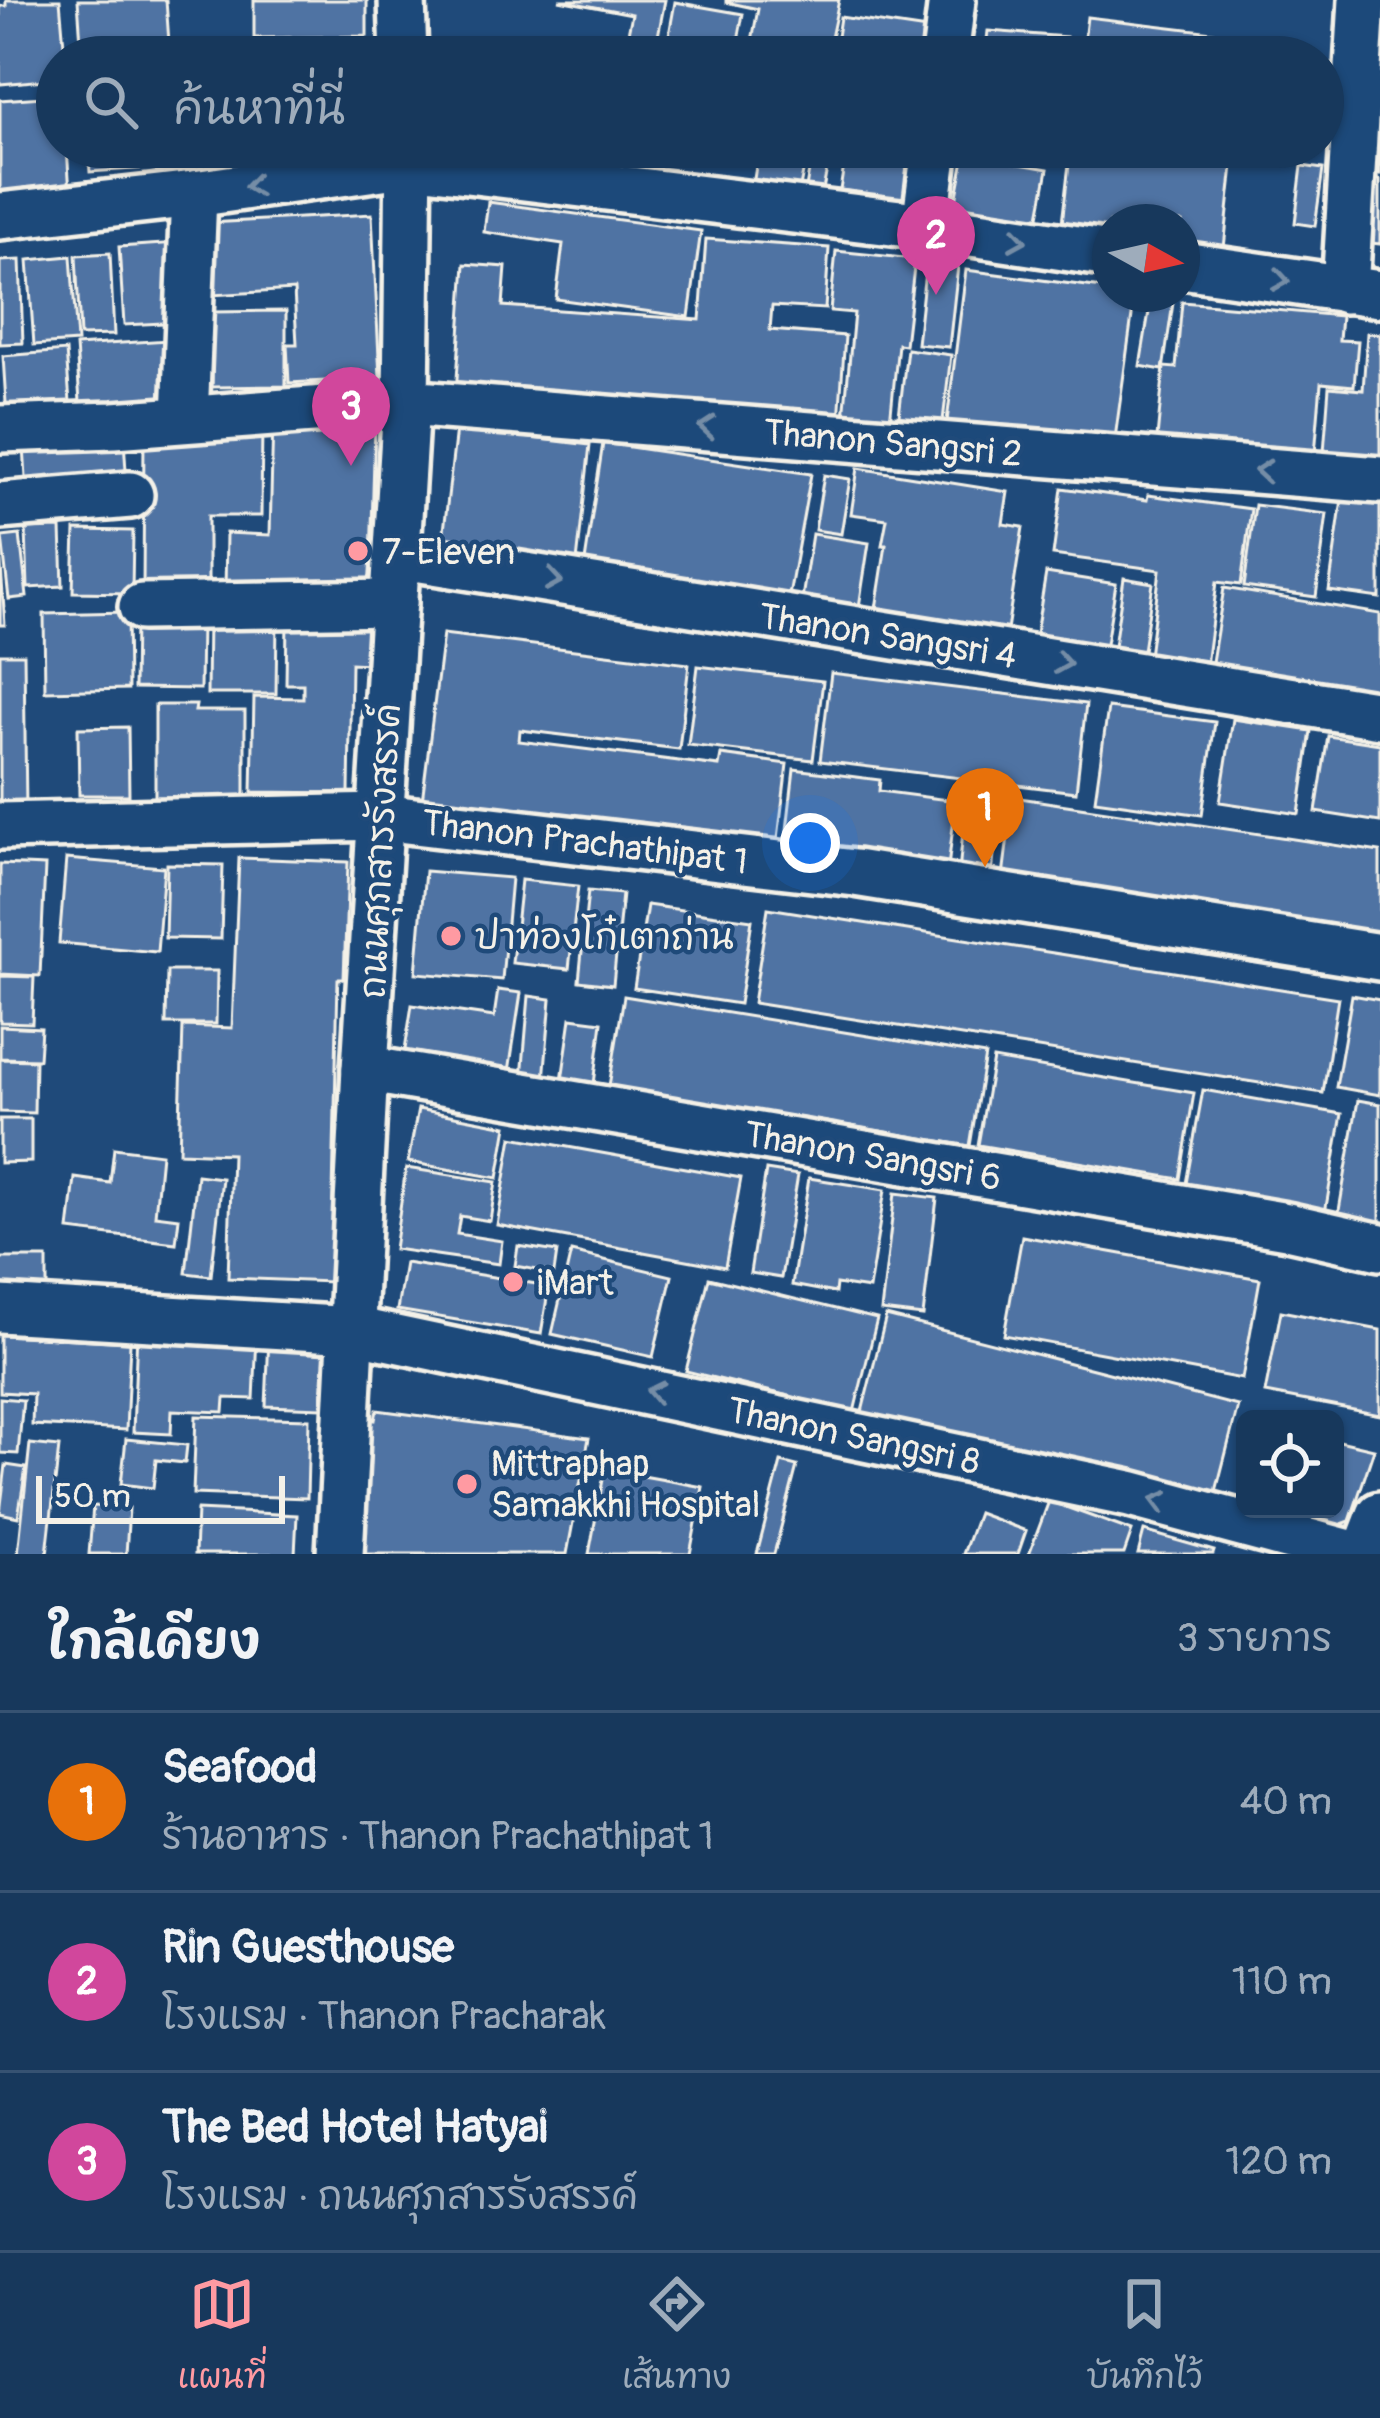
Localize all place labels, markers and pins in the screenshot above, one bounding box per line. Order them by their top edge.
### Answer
pin: 2 [897,196,975,295]
pin: 3 [312,367,390,466]
place label: 7-Eleven [382,530,515,575]
marker: 7-Eleven [345,538,371,564]
pin: 1 [946,768,1024,867]
place label: ปาท่องโก๋เตาถ่าน [475,913,734,960]
marker: ปาท่องโก๋เตาถ่าน [438,923,464,949]
place label: iMart [537,1261,614,1306]
marker: iMart [500,1269,526,1295]
place label: Mittraphap Samakkhi Hospital [491,1442,760,1528]
marker: Mittraphap Samakkhi Hospital [454,1471,480,1497]

